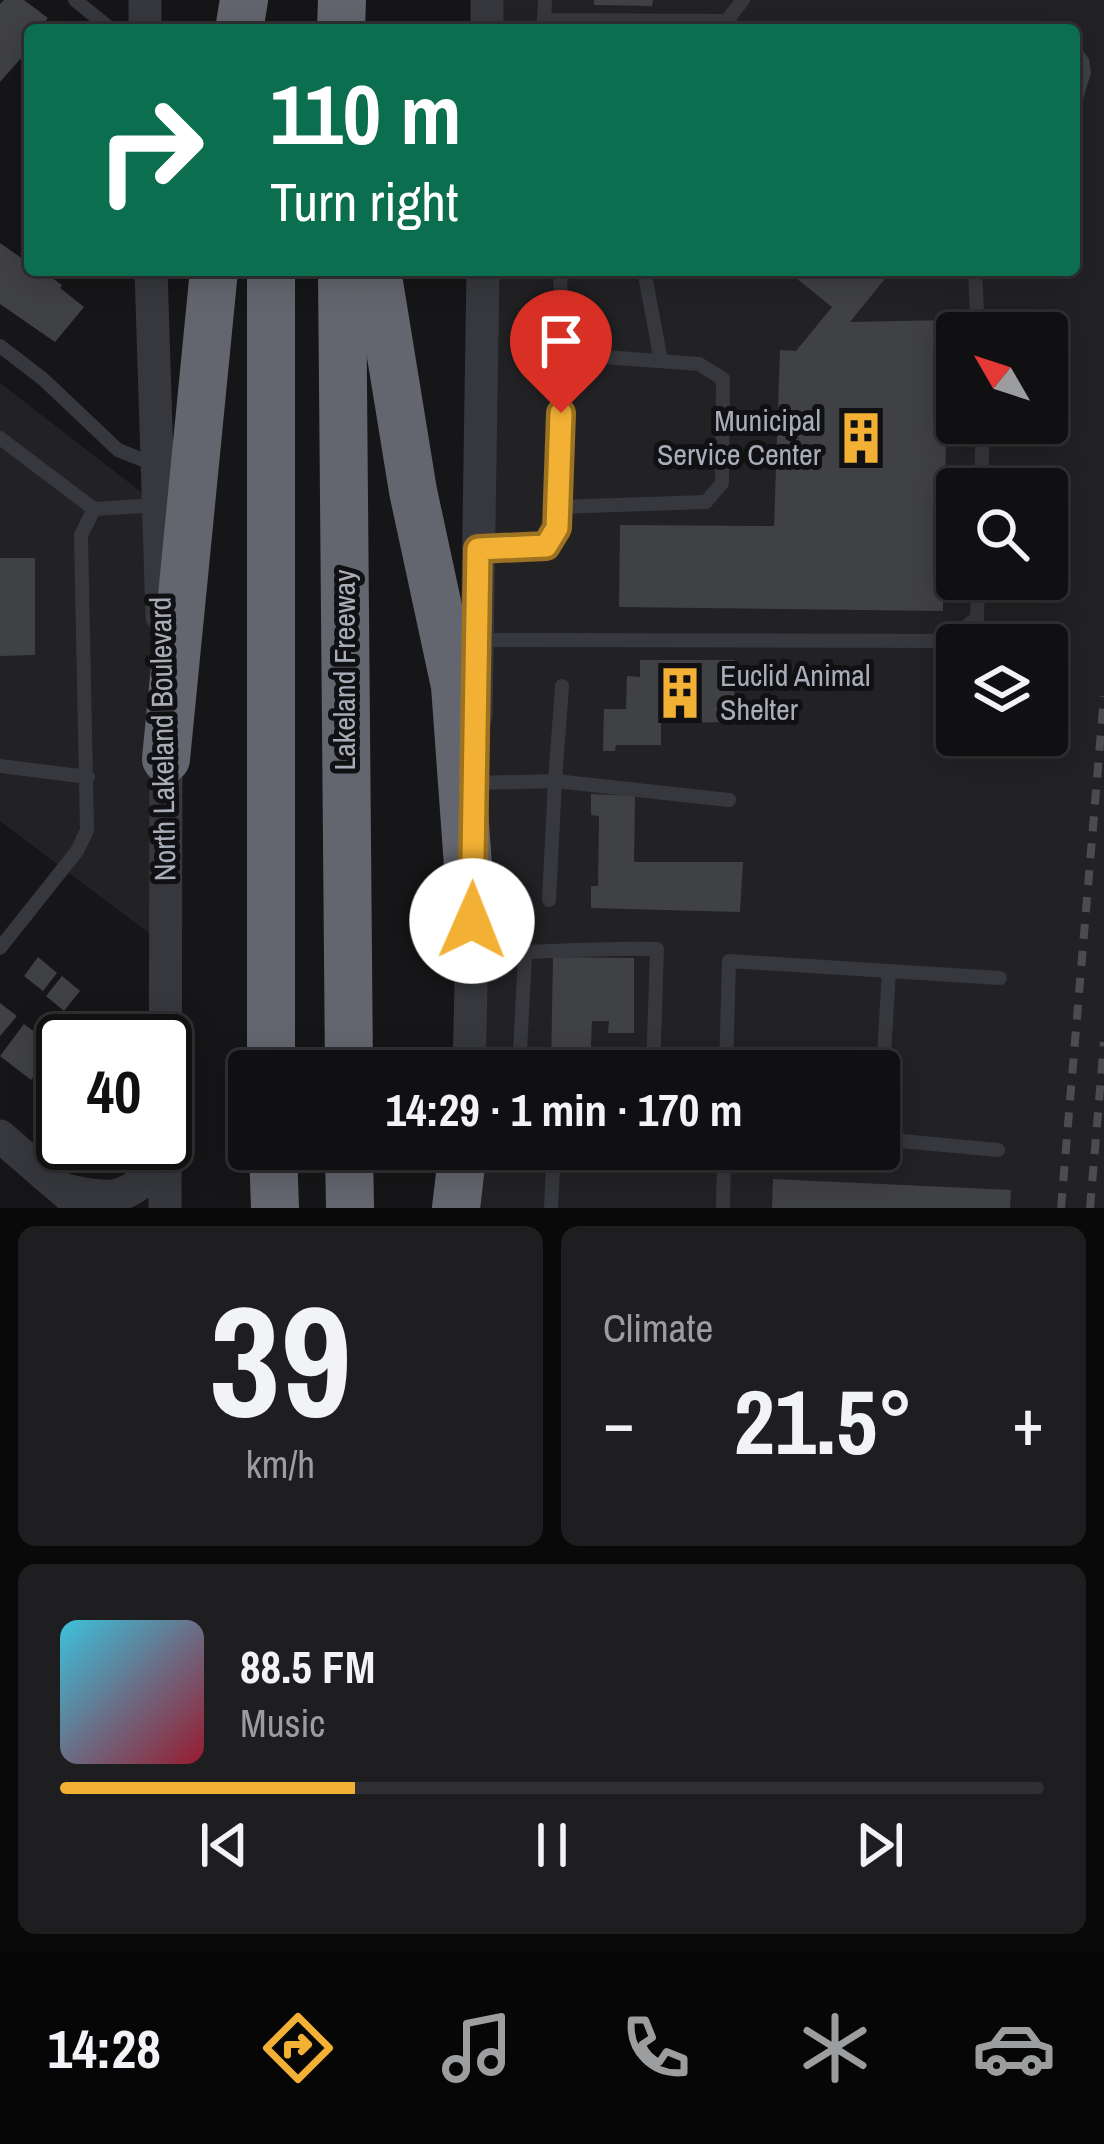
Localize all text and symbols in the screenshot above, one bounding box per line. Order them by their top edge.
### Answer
text: 110 m [270,57,462,170]
icon: right [72,72,228,228]
text: Turn right [270,165,458,238]
pin [510,290,612,413]
icon: arrive [528,308,594,374]
north arrow [936,312,1068,444]
map controls [936,312,1068,756]
place label: Municipal Service Center [657,400,822,474]
building icon: Municipal Service Center [832,409,890,467]
button: search [936,468,1068,600]
street label: Lakeland Freeway [324,569,364,771]
street label: North Lakeland Boulevard [140,596,184,882]
button: layers [936,624,1068,756]
place label: Euclid Animal Shelter [720,655,870,729]
building icon: Euclid Animal Shelter [651,664,709,722]
position arrow [409,858,535,984]
speed limit sign: 40 [36,1014,192,1170]
text: 14:29 · 1 min · 170 m [386,1079,742,1140]
text: 39 [209,1255,352,1465]
text: Climate [603,1302,713,1354]
text: 21.5° [734,1361,913,1482]
text: − [603,1377,635,1466]
text: + [1012,1377,1044,1466]
text: km/h [246,1438,315,1490]
text: 88.5 FM [240,1636,375,1697]
text: Music [240,1697,325,1749]
icon: previous [191,1812,257,1878]
icon: pause [519,1812,585,1878]
icon: next [847,1812,913,1878]
icon: directions [256,2006,340,2090]
icon: music [435,2006,519,2090]
icon: phone [614,2006,698,2090]
icon: climate [793,2006,877,2090]
icon: car [972,2006,1056,2090]
text: 14:28 [48,2012,161,2085]

